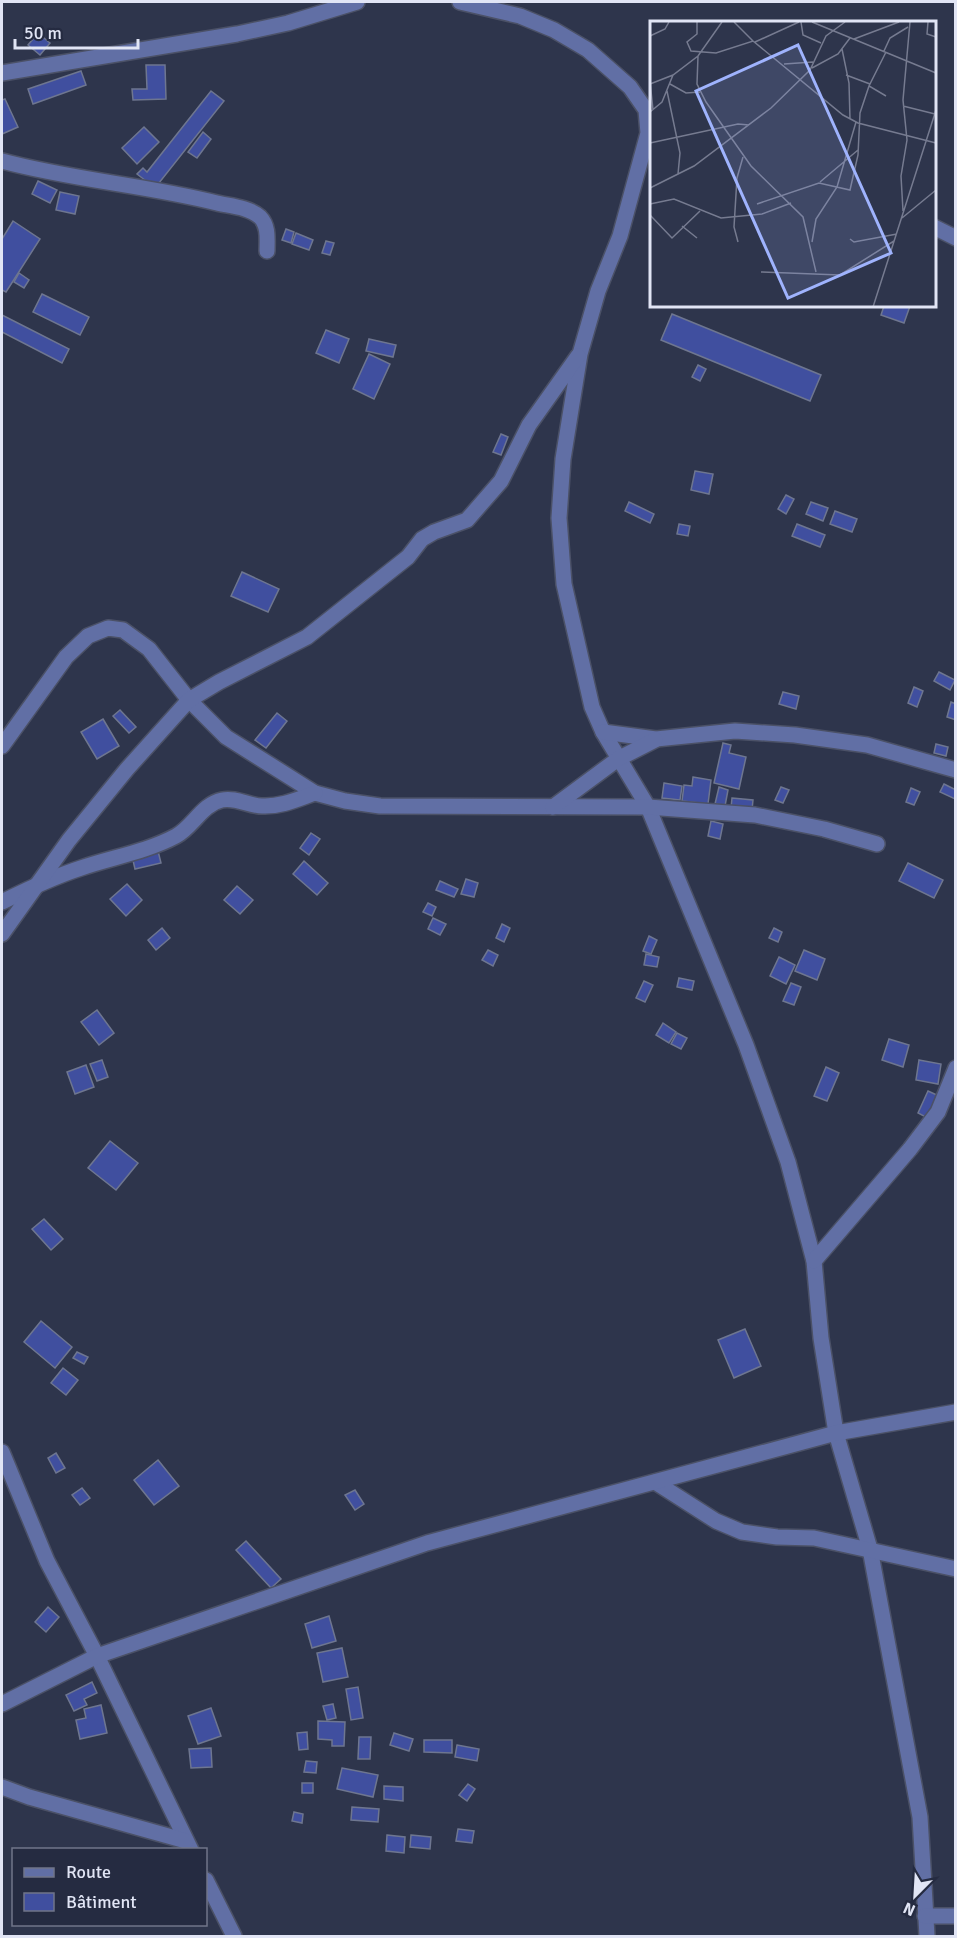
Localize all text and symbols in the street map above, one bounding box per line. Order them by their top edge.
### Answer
scale bar [15,12,138,50]
inset map [650,21,936,308]
text: 50 m [24,22,62,44]
legend [12,1848,207,1926]
text: Route [66,1861,111,1883]
north arrow [885,1866,945,1926]
text: Bâtiment [66,1891,137,1913]
text: N [900,1897,918,1920]

